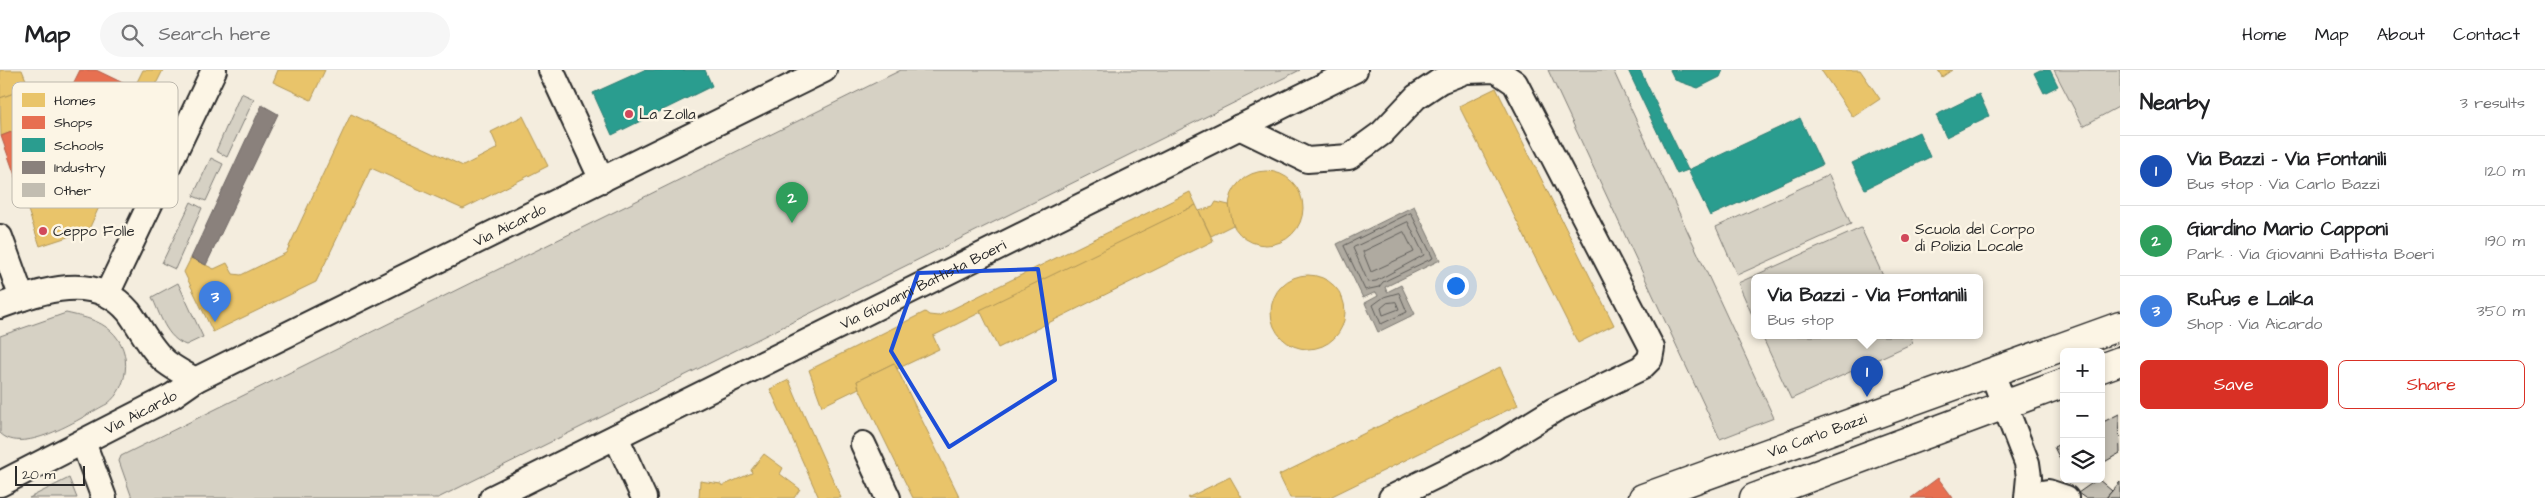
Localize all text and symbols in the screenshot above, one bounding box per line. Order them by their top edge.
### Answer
search box [100,12,450,57]
text: Map [25,18,70,52]
icon: search [118,21,146,49]
text: Search here [158,21,271,48]
text: Home [2242,22,2287,47]
text: Map [2315,22,2349,47]
text: About [2377,22,2425,47]
text: Contact [2453,22,2520,47]
legend [12,82,178,208]
text: Nearby [2140,88,2210,117]
text: Homes [54,91,96,111]
text: 3 results [2460,92,2525,114]
place label: La Zolla [639,104,696,125]
marker: La Zolla [623,108,635,120]
text: Shops [54,113,93,133]
text: Schools [54,136,104,156]
text: Via Bazzi - Via Fontanili [2187,146,2386,173]
text: Industry [54,158,106,178]
text: 1 [2155,160,2157,182]
text: 120 m [2485,160,2525,182]
text: Bus stop · Via Carlo Bazzi [2187,173,2379,195]
text: Other [54,181,92,201]
pin: 2 [776,182,808,223]
street label: Via Aicardo [470,198,550,252]
text: Giardino Mario Capponi [2187,216,2388,243]
place label: Scuola del Corpo di Polizia Locale [1915,219,2035,257]
place label: Ceppo Folle [53,221,135,242]
marker: Ceppo Folle [37,225,49,237]
text: 2 [2151,230,2161,252]
text: 190 m [2485,230,2525,252]
marker: Scuola del Corpo di Polizia Locale [1899,232,1911,244]
street label: Via Giovanni Battista Boeri [836,234,1010,334]
text: Park · Via Giovanni Battista Boeri [2187,243,2434,265]
your location [1443,273,1469,299]
popup [1751,274,1983,339]
pin: 3 [199,281,231,322]
text: Via Bazzi - Via Fontanili [1767,282,1967,309]
text: Rufus e Laika [2187,286,2313,313]
text: 3 [2152,300,2160,322]
text: 350 m [2477,300,2525,322]
text: Bus stop [1767,309,1834,331]
text: Shop · Via Aicardo [2187,313,2322,335]
map controls [2060,348,2105,483]
button: + [2060,348,2105,393]
pin: 1 [1851,356,1883,397]
button: Save [2140,360,2328,409]
button: Share [2338,360,2525,409]
street label: Via Aicardo [101,384,181,439]
button: − [2060,393,2105,438]
street label: Via Carlo Bazzi [1764,407,1870,463]
button: layers [2060,438,2105,483]
scale bar [15,463,85,486]
text: 20 m [22,465,55,485]

